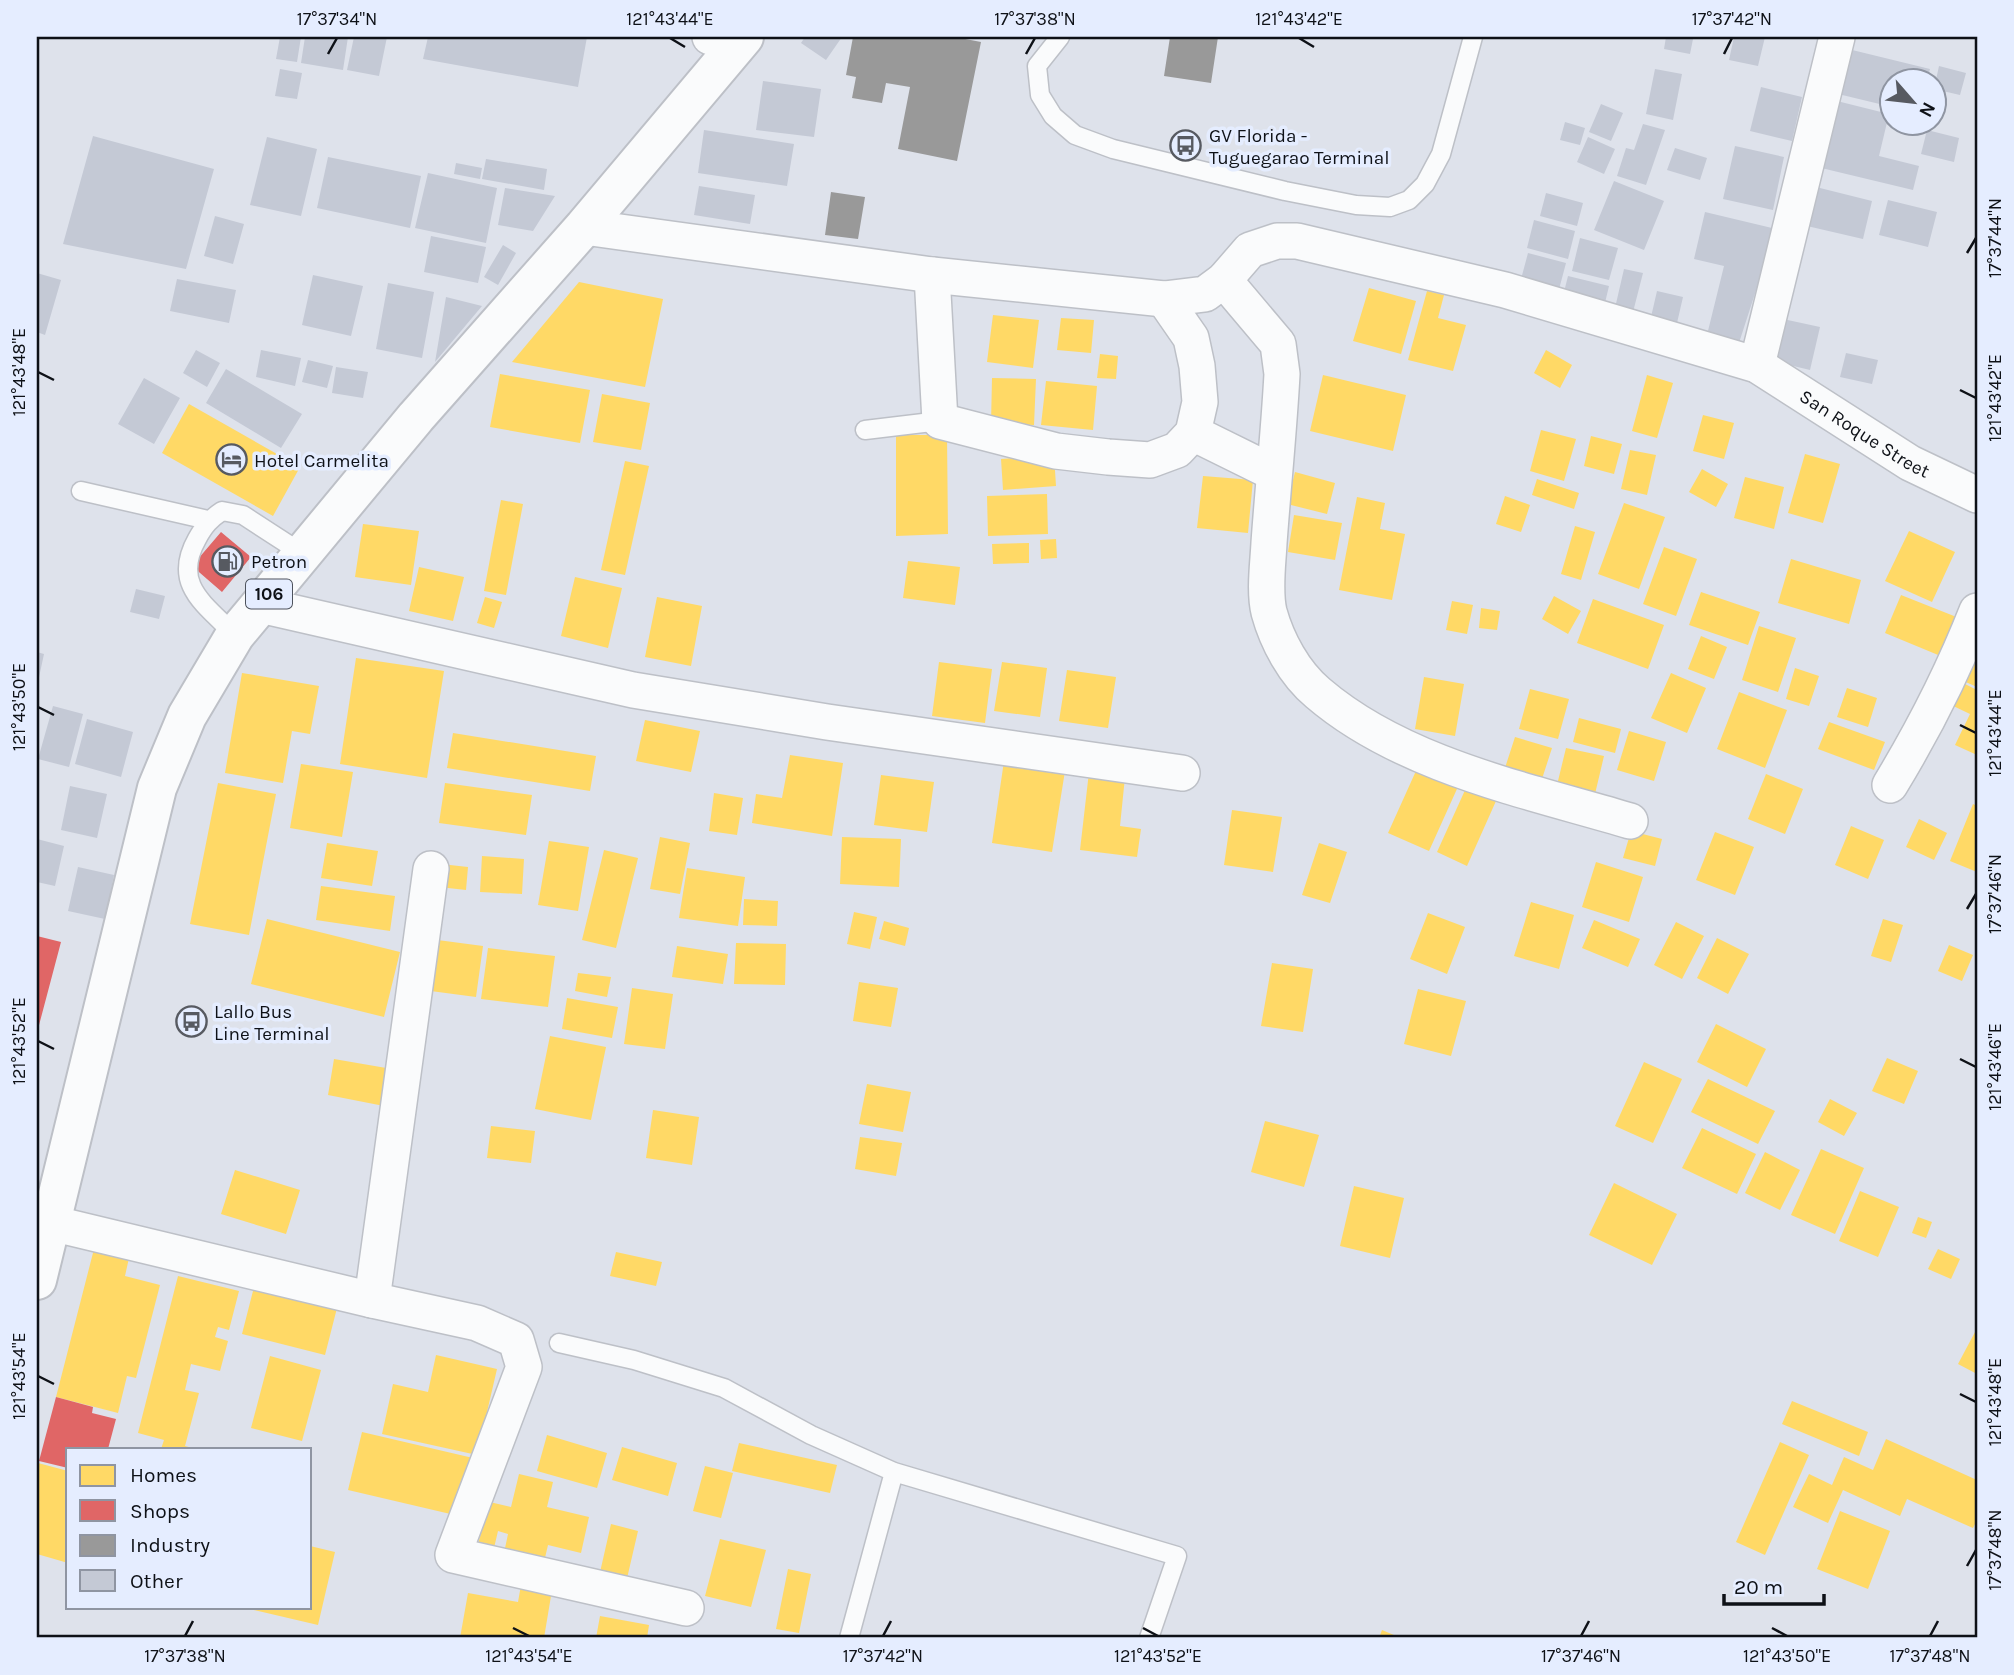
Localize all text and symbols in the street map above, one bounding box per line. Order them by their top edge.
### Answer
text: 17°37'34"N [297,8,377,30]
text: 121°43'44"E [626,8,714,30]
text: 17°37'38"N [994,8,1076,30]
text: 121°43'42"E [1255,8,1343,30]
text: 17°37'42"N [1692,8,1772,30]
north arrow [1878,66,1948,136]
text: N [1914,98,1940,121]
place label: GV Florida - Tuguegarao Terminal [1209,125,1390,169]
bus stop icon: GV Florida - Tuguegarao Terminal [1169,129,1203,163]
text: 17°37'44"N [1984,198,2006,278]
text: 121°43'48"E [8,328,30,416]
text: 121°43'42"E [1984,354,2006,442]
street label: San Roque Street [1795,385,1933,483]
hotel icon: Hotel Carmelita [214,443,248,477]
place label: Hotel Carmelita [254,450,389,472]
fuel station icon: Petron [211,544,245,578]
place label: Petron [251,551,307,573]
road number: 106 [246,580,292,608]
text: 121°43'50"E [8,663,30,751]
text: 121°43'44"E [1984,689,2006,777]
text: 17°37'46"N [1984,854,2006,934]
text: 121°43'52"E [8,997,30,1085]
place label: Lallo Bus Line Terminal [214,1001,330,1045]
bus stop icon: Lallo Bus Line Terminal [174,1005,208,1039]
text: 121°43'46"E [1984,1023,2006,1111]
text: 121°43'54"E [8,1332,30,1420]
text: 121°43'48"E [1984,1358,2006,1446]
legend [66,1448,312,1608]
text: Homes [130,1463,197,1487]
text: Shops [130,1499,190,1523]
text: 17°37'48"N [1984,1510,2006,1590]
text: Industry [130,1533,210,1557]
scale bar [1724,1563,1823,1607]
text: Other [130,1569,183,1593]
text: 20 m [1734,1575,1783,1599]
text: 17°37'38"N [144,1645,226,1667]
text: 121°43'54"E [485,1645,573,1667]
text: 17°37'42"N [843,1645,923,1667]
text: 121°43'52"E [1114,1645,1202,1667]
text: 17°37'46"N [1541,1645,1621,1667]
text: 121°43'50"E [1743,1645,1831,1667]
text: 17°37'48"N [1890,1645,1970,1667]

